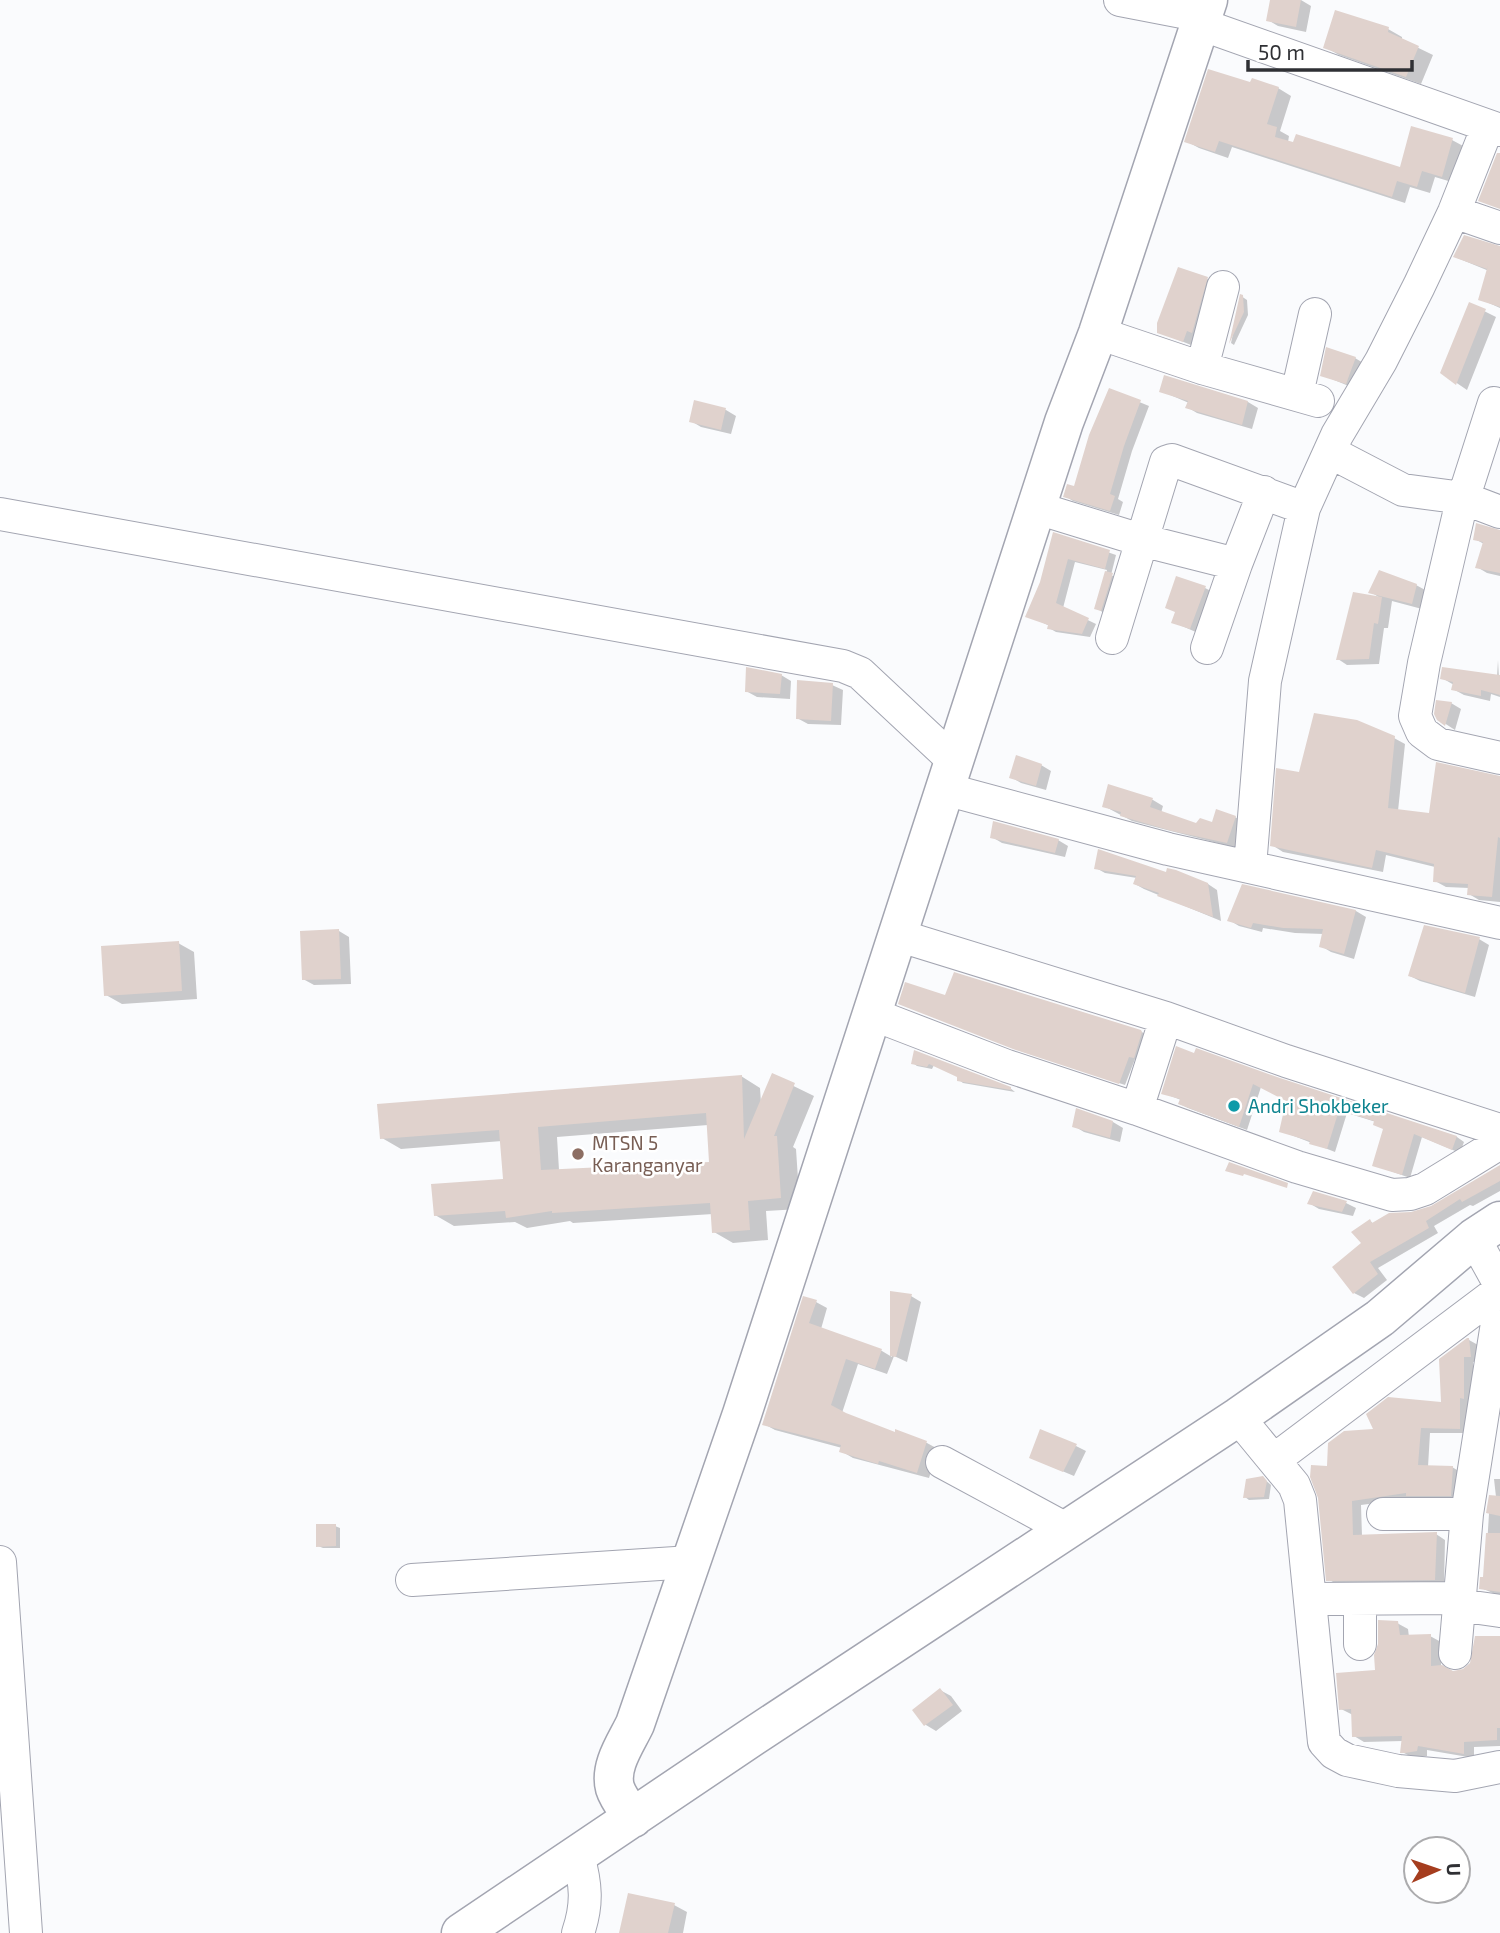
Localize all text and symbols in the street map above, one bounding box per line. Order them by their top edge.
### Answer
scale bar [1248,28,1412,72]
text: 50 m [1258,39,1305,64]
place label: Andri Shokbeker [1248,1094,1389,1117]
marker: Andri Shokbeker [1226,1098,1242,1114]
place label: MTSN 5 Karanganyar [592,1131,703,1176]
marker: MTSN 5 Karanganyar [570,1146,586,1162]
north arrow [1402,1835,1472,1905]
text: U [1443,1862,1466,1876]

